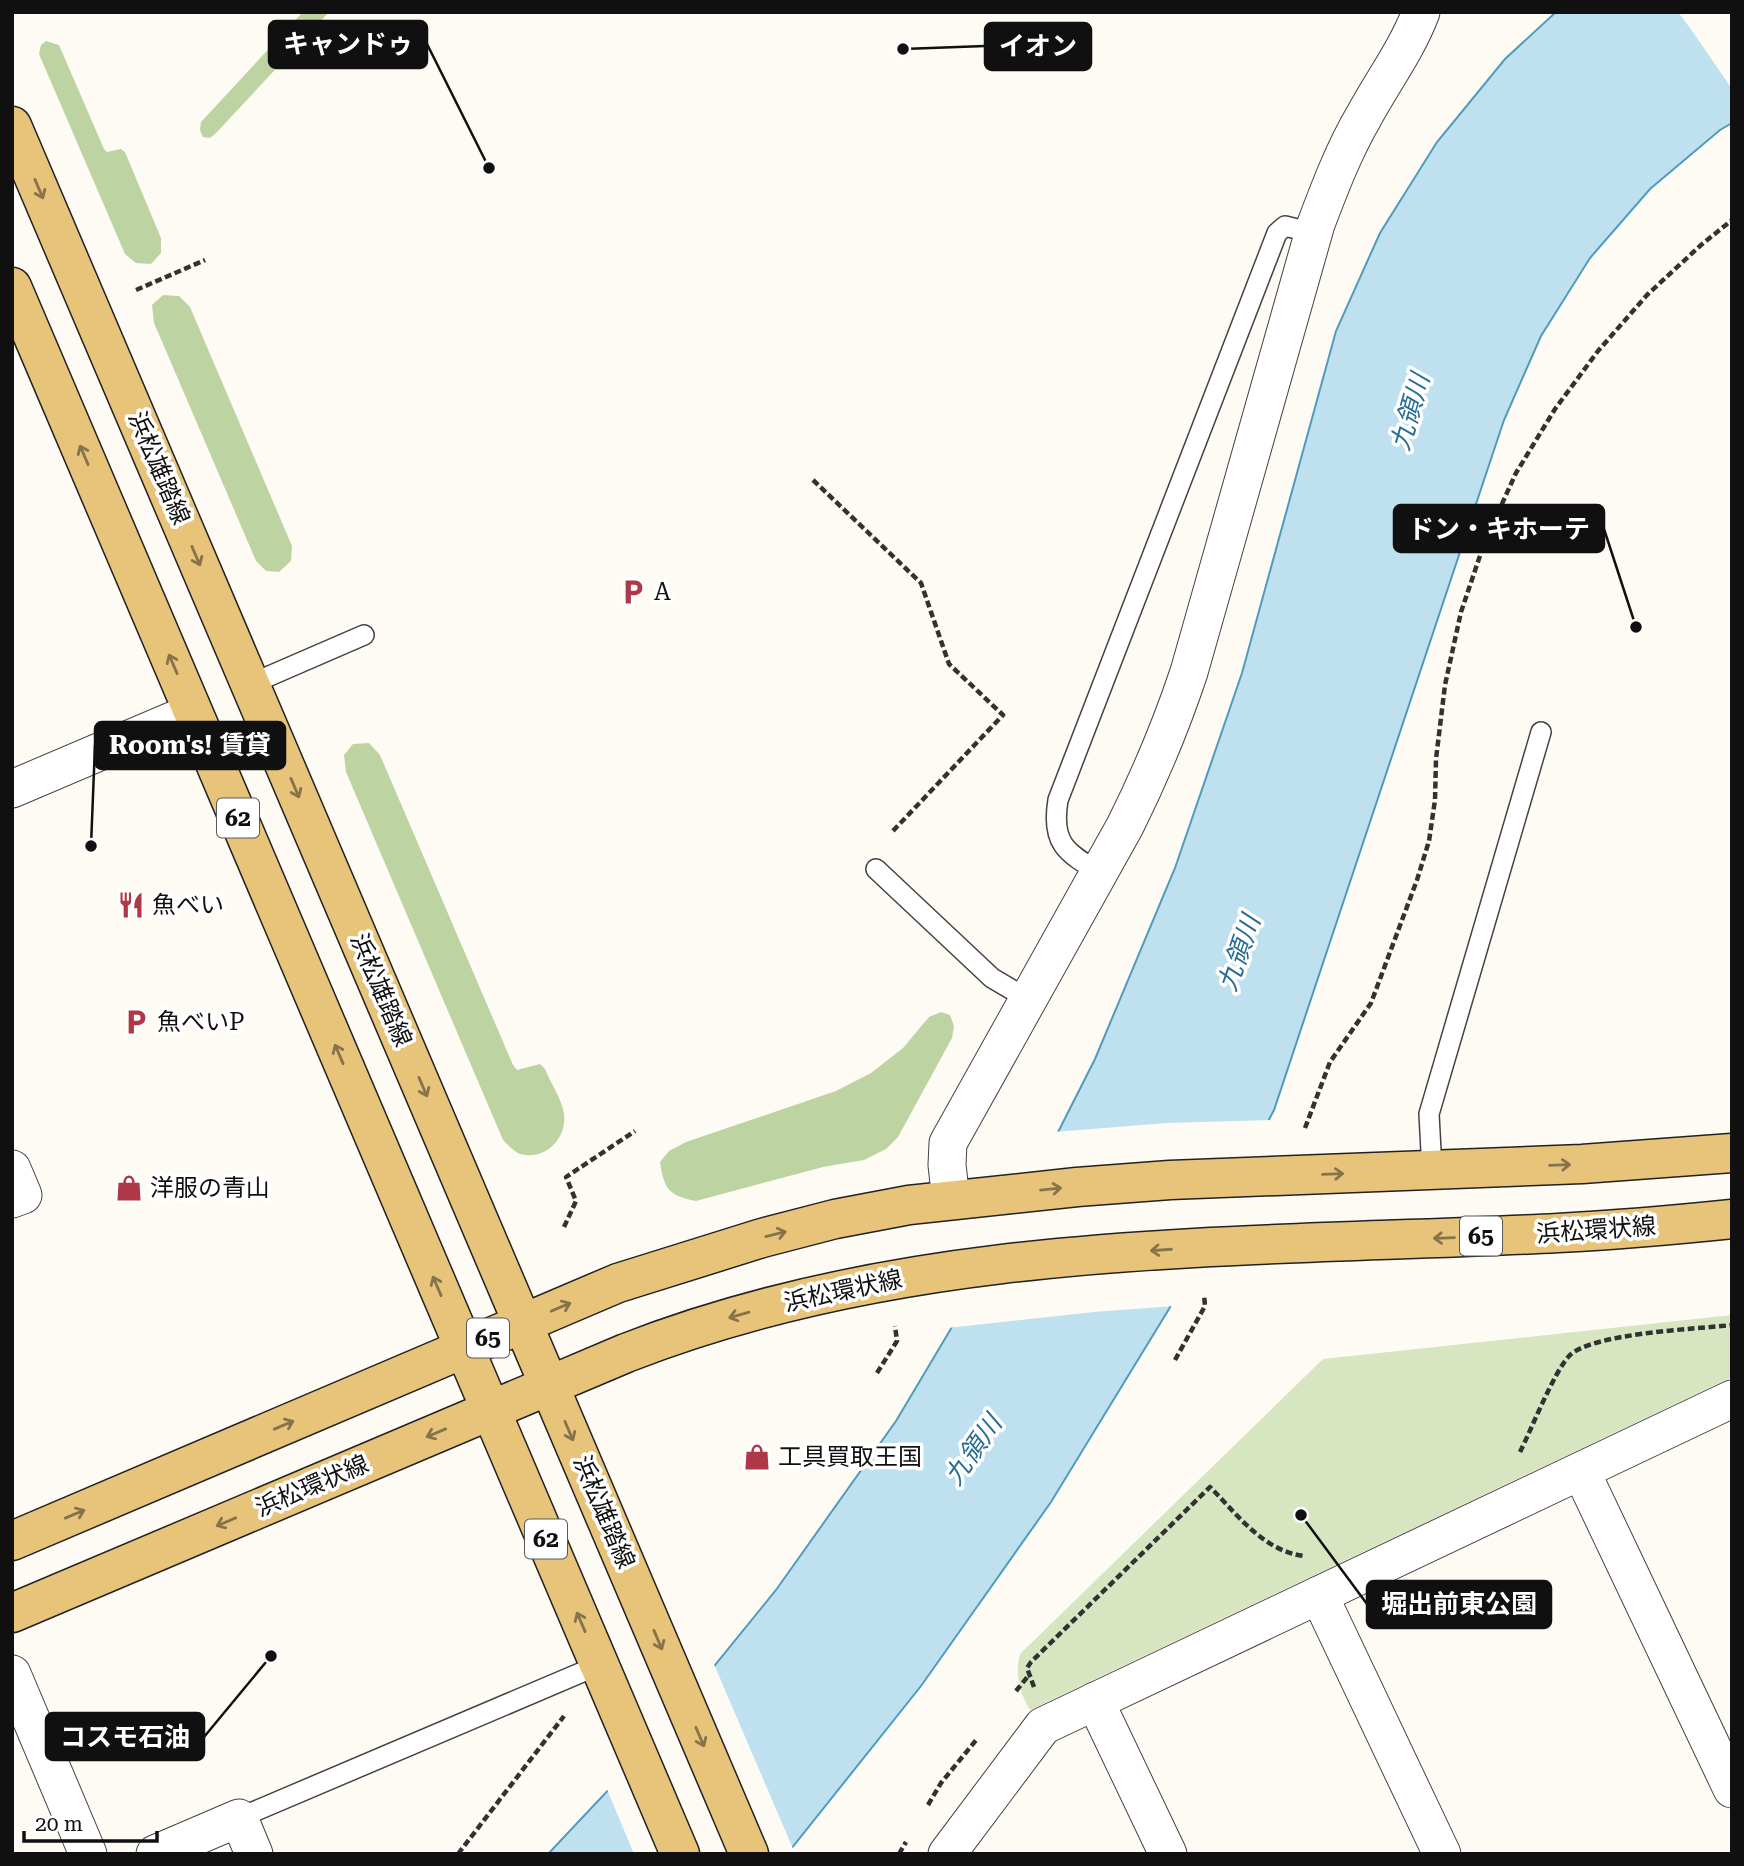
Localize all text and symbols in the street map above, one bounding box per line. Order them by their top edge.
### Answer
callout: キャンドゥ [269,21,427,68]
callout: イオン [985,23,1091,70]
text: キャンドゥ [283,29,413,59]
text: イオン [999,31,1077,61]
one-way arrow [33,178,46,199]
water label: 九領川 [1385,367,1436,454]
street label: 浜松雄踏線 [123,407,195,529]
one-way arrow [76,445,89,466]
callout: ドン・キホーテ [1394,505,1604,552]
text: ドン・キホーテ [1408,514,1590,544]
one-way arrow [190,545,203,566]
parking icon: A [618,577,648,607]
place label: A [654,578,671,606]
one-way arrow [165,654,178,676]
callout: Room's! 賃貸 [95,722,285,769]
text: Room's! 賃貸 [109,730,271,760]
one-way arrow [289,777,302,798]
road number: 62 [217,798,259,838]
restaurant icon: 魚べい [116,890,146,920]
place label: 魚べい [152,891,224,919]
water label: 九領川 [1212,908,1267,995]
street label: 浜松雄踏線 [345,929,417,1051]
parking icon: 魚べいP [121,1007,151,1037]
place label: 魚べいP [157,1008,245,1036]
one-way arrow [331,1044,344,1065]
one-way arrow [417,1076,430,1097]
one-way arrow [1549,1158,1572,1171]
one-way arrow [1321,1167,1344,1180]
shop icon: 洋服の青山 [114,1173,144,1203]
place label: 洋服の青山 [150,1174,270,1202]
one-way arrow [1039,1183,1062,1196]
street label: 浜松環状線 [1535,1212,1657,1248]
road number: 65 [1460,1217,1502,1256]
one-way arrow [765,1227,787,1240]
one-way arrow [1432,1231,1455,1244]
one-way arrow [1150,1244,1173,1257]
street label: 浜松環状線 [781,1265,905,1317]
one-way arrow [430,1275,443,1297]
one-way arrow [550,1300,571,1313]
one-way arrow [728,1310,750,1323]
road number: 65 [467,1318,509,1358]
water label: 九領川 [938,1407,1009,1491]
one-way arrow [273,1418,295,1431]
one-way arrow [564,1420,577,1441]
one-way arrow [425,1428,447,1441]
shop icon: 工具買取王国 [742,1442,772,1472]
place label: 工具買取王国 [778,1443,922,1471]
street label: 浜松環状線 [251,1450,373,1522]
street label: 浜松雄踏線 [568,1451,640,1573]
one-way arrow [64,1507,85,1520]
one-way arrow [216,1516,238,1529]
road number: 62 [525,1520,567,1558]
callout: 堀出前東公園 [1367,1581,1551,1628]
text: 堀出前東公園 [1381,1589,1537,1619]
one-way arrow [573,1612,586,1634]
one-way arrow [652,1629,665,1651]
callout: コスモ石油 [46,1713,204,1760]
text: コスモ石油 [60,1722,190,1752]
one-way arrow [694,1726,707,1747]
scale bar [24,1800,158,1844]
text: 20 m [35,1812,83,1836]

